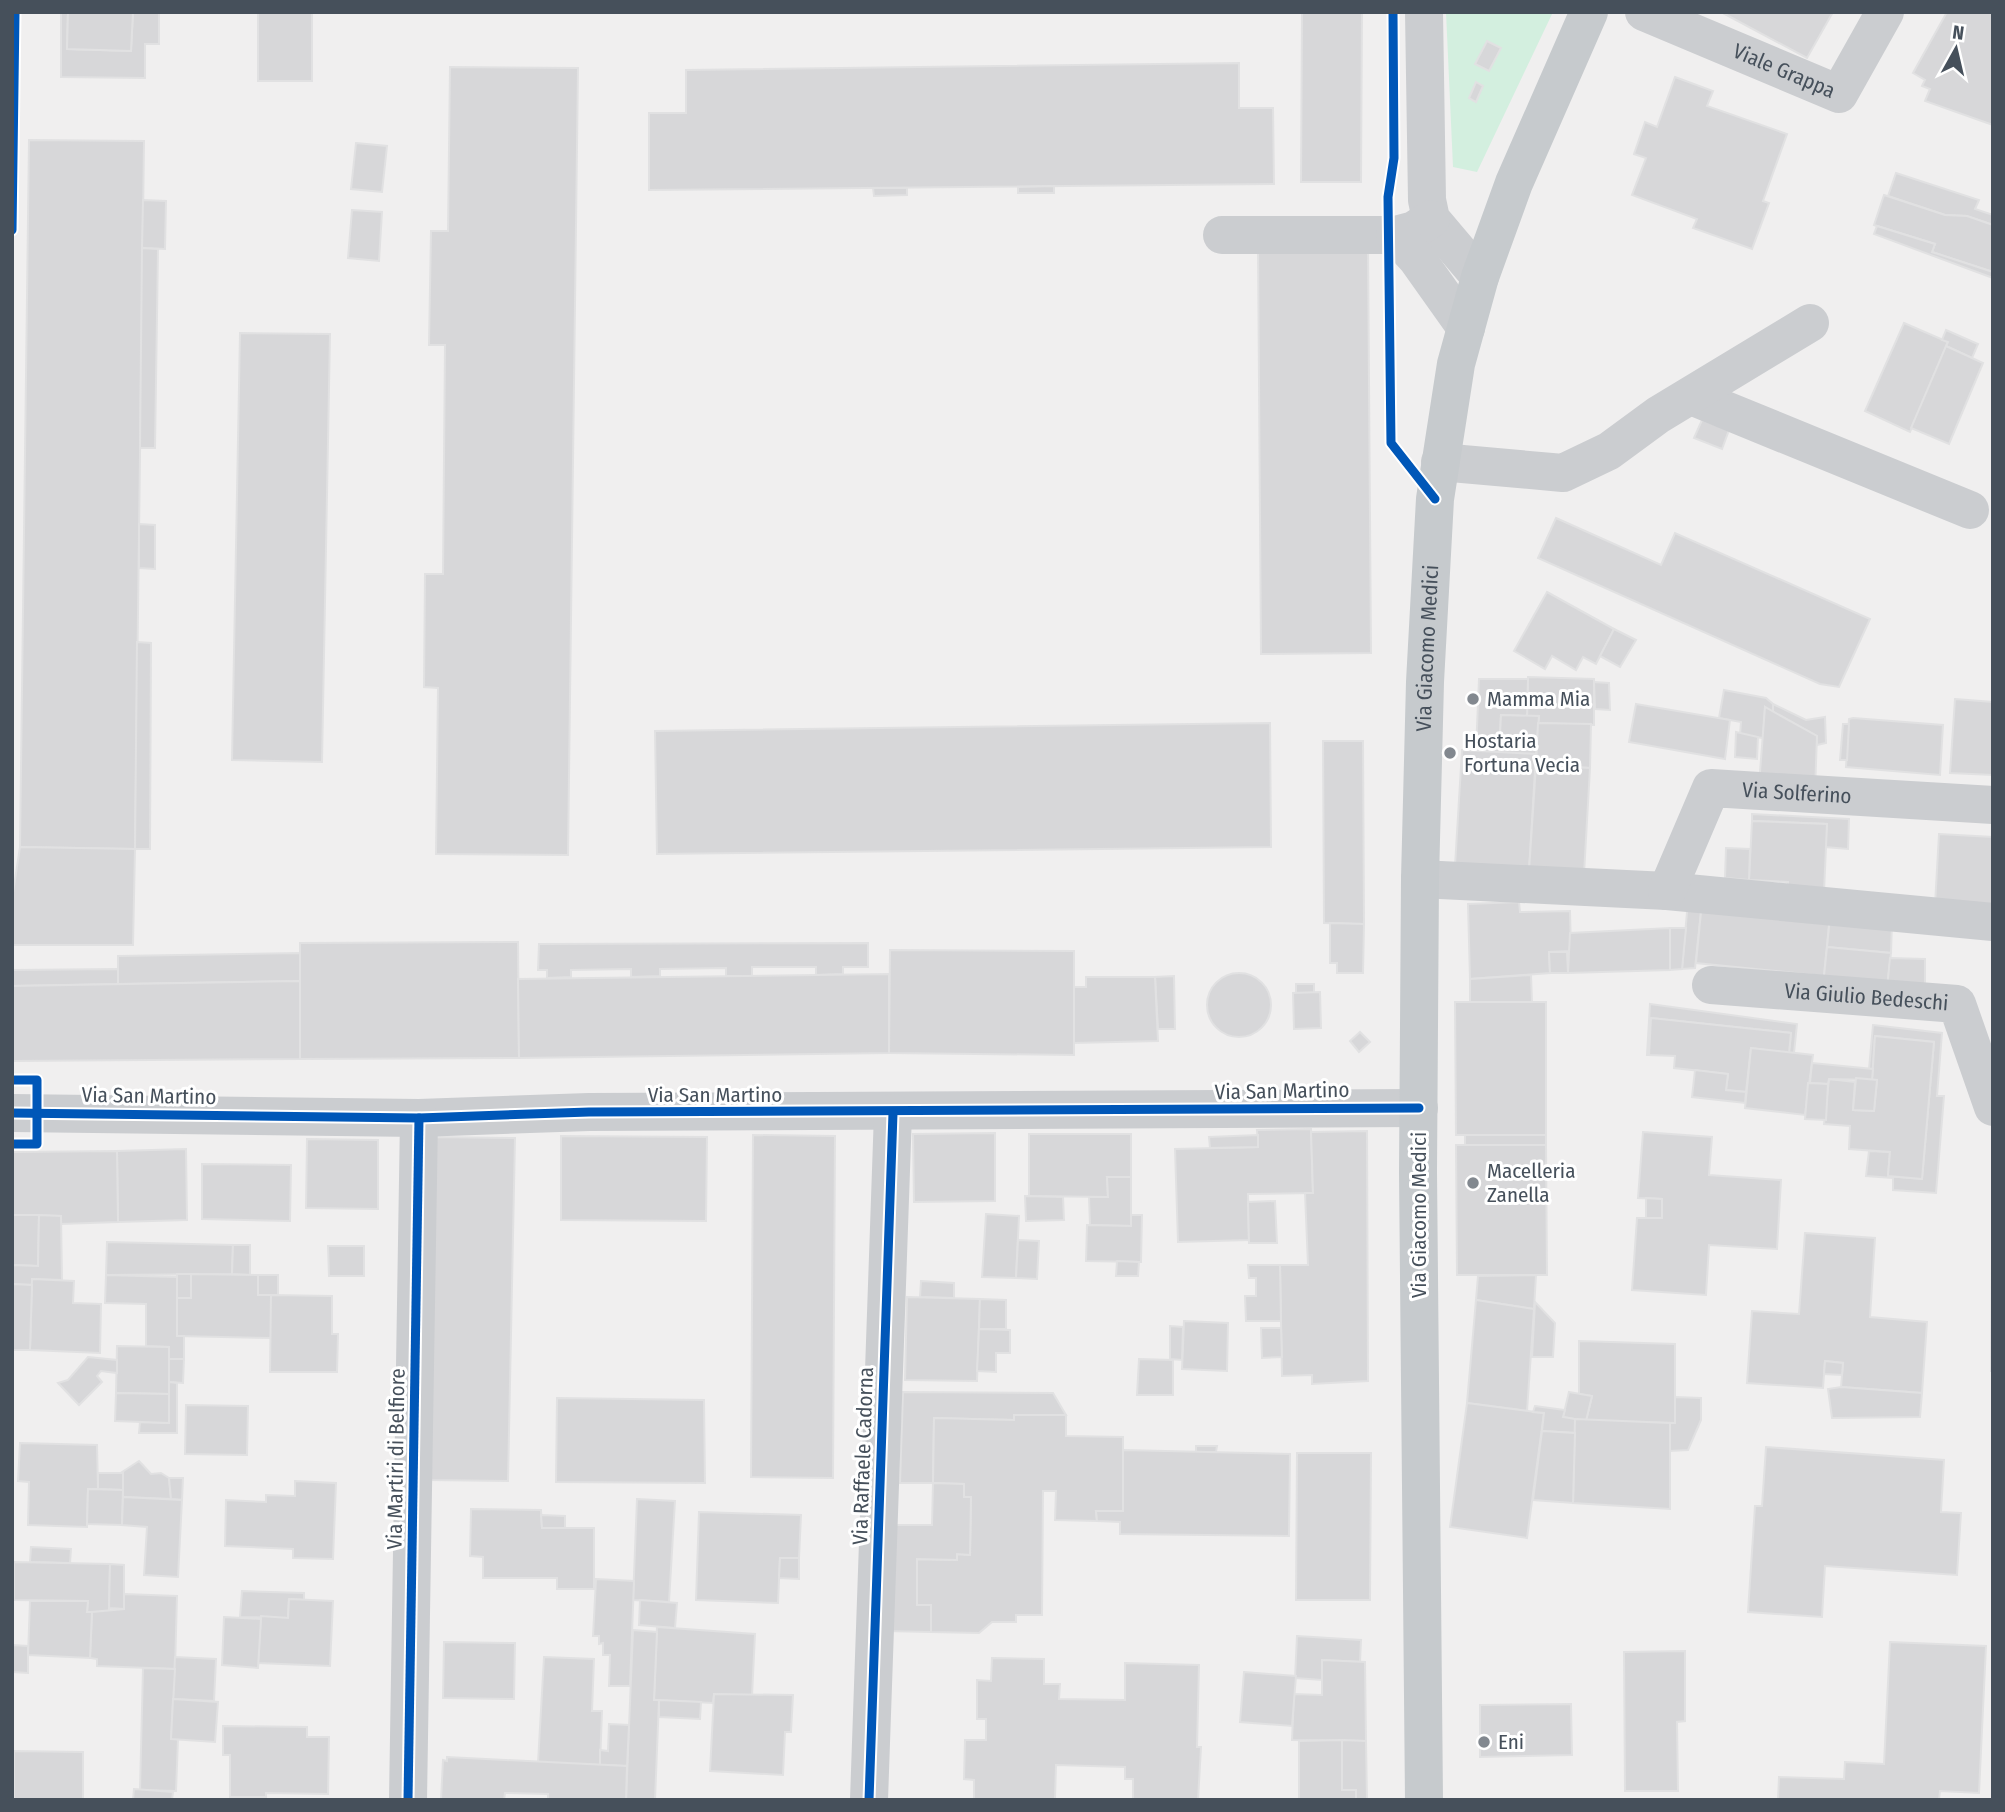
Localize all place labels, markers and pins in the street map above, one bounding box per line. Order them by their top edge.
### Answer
place label: Mamma Mia [1487,686,1590,712]
marker: Mamma Mia [1465,691,1481,707]
place label: Hostaria Fortuna Vecia [1464,728,1580,778]
marker: Hostaria Fortuna Vecia [1442,745,1458,761]
place label: Macelleria Zanella [1487,1158,1575,1208]
marker: Macelleria Zanella [1465,1175,1481,1191]
place label: Eni [1498,1729,1524,1755]
marker: Eni [1476,1734,1492,1750]

